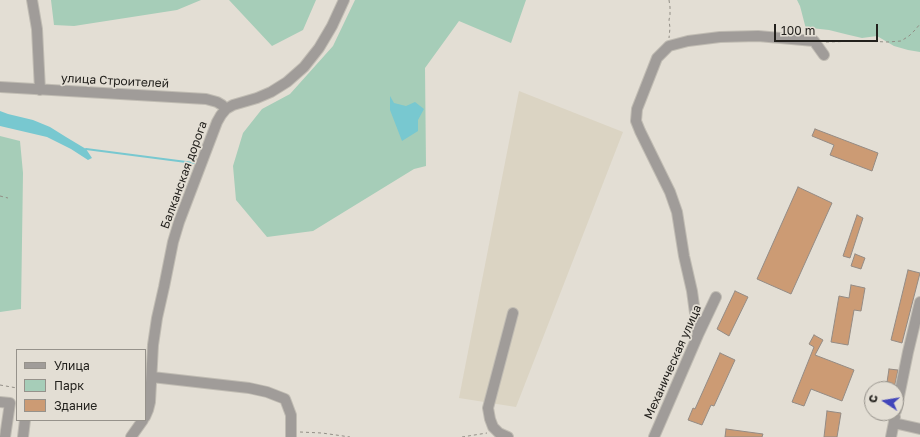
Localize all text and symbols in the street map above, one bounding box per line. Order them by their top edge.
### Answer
scale bar [776,16,880,42]
text: 100 m [781,23,815,38]
street label: улица Строителей [61,71,169,91]
street label: Балканская дорога [158,119,210,231]
street label: Механическая улица [641,303,705,421]
legend [16,349,146,421]
text: Улица [54,358,90,373]
text: Парк [54,378,84,393]
north arrow [864,381,904,421]
text: С [866,393,880,404]
text: Здание [54,398,97,413]

